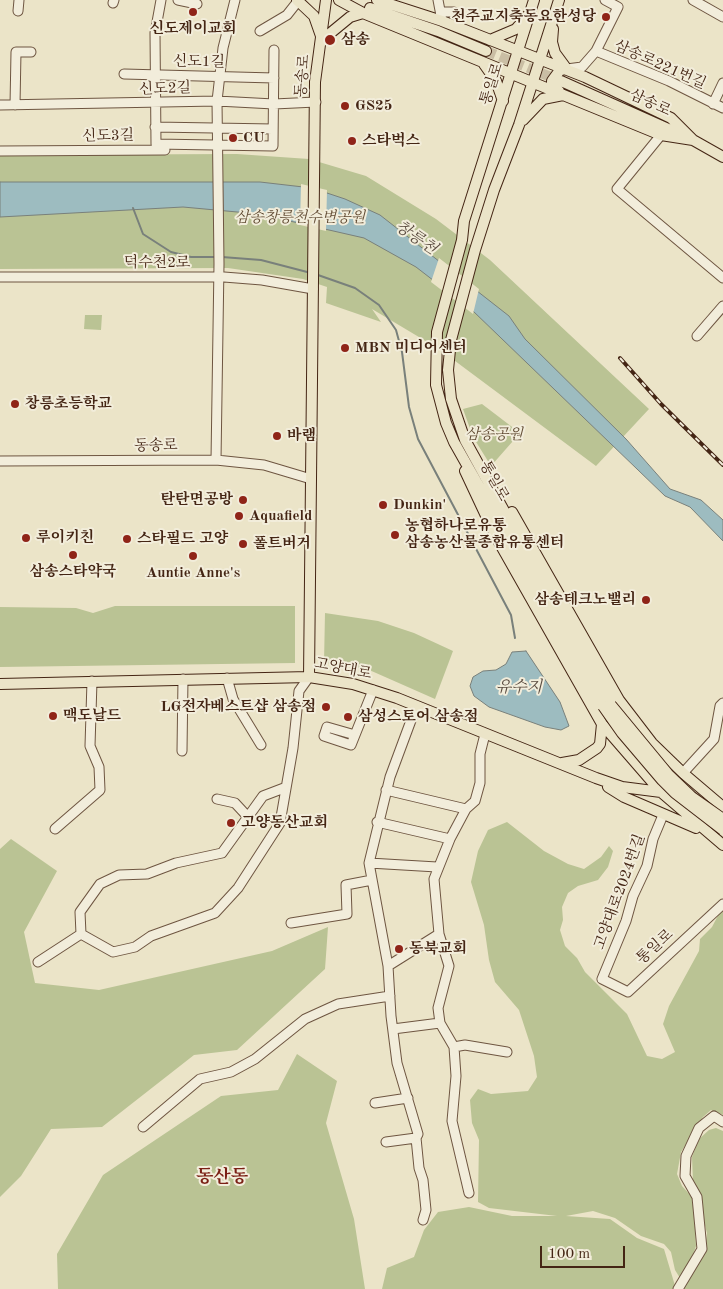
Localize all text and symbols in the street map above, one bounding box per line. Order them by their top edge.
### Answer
marker: 신도제이교회 [187,6,199,18]
place label: 천주교지축동요한성당 [451,8,596,26]
marker: 천주교지축동요한성당 [600,11,612,23]
place label: 신도제이교회 [150,20,236,38]
place label: 삼송 [341,31,370,49]
marker: 삼송 [323,33,337,47]
street label: 삼송로221번길 [611,37,709,93]
street label: 신도1길 [173,53,225,71]
street label: 동송로 [292,54,314,98]
street label: 통일로 [477,61,507,107]
street label: 신도2길 [139,79,191,99]
street label: 삼송로 [626,86,674,120]
place label: GS25 [355,97,392,115]
marker: GS25 [339,100,351,112]
street label: 신도3길 [82,127,134,145]
place label: CU [243,129,265,147]
marker: CU [227,132,239,144]
place label: 스타벅스 [362,132,420,150]
marker: 스타벅스 [346,135,358,147]
park label: 삼송창릉천수변공원 [235,209,365,227]
water label: 창릉천 [392,217,440,259]
street label: 덕수천2로 [124,254,190,272]
place label: MBN 미디어센터 [355,339,467,357]
marker: MBN 미디어센터 [339,342,351,354]
place label: 창릉초등학교 [25,395,112,413]
marker: 창릉초등학교 [9,398,21,410]
park label: 삼송공원 [465,426,523,444]
place label: 바램 [287,427,316,445]
marker: 바램 [271,430,283,442]
street label: 동송로 [134,437,178,455]
street label: 통일로 [476,458,512,504]
place label: 탄탄면공방 [161,491,233,509]
marker: 탄탄면공방 [237,494,249,506]
place label: Dunkin' [393,496,446,514]
marker: Dunkin' [377,499,389,511]
place label: Aquafield [249,507,312,525]
marker: Aquafield [233,510,245,522]
place label: 농협하나로유통 삼송농산물종합유통센터 [405,517,564,552]
place label: 루이키친 [36,529,94,547]
marker: 농협하나로유통 삼송농산물종합유통센터 [389,529,401,541]
place label: 스타필드 고양 [137,530,228,548]
marker: 루이키친 [20,532,32,544]
marker: 스타필드 고양 [121,533,133,545]
place label: 폴트버거 [253,535,311,553]
marker: 폴트버거 [237,538,249,550]
marker: 삼송스타약국 [67,549,79,561]
marker: Auntie Anne's [187,550,199,562]
place label: 삼송스타약국 [30,563,116,581]
place label: Auntie Anne's [146,564,240,582]
place label: 삼송테크노밸리 [535,591,636,609]
marker: 삼송테크노밸리 [640,594,652,606]
street label: 고양대로 [313,655,373,683]
water label: 유수지 [496,678,542,698]
place label: LG전자베스트샵 삼송점 [161,698,316,716]
marker: LG전자베스트샵 삼송점 [320,701,332,713]
place label: 맥도날드 [63,707,121,725]
place label: 삼성스토어 삼송점 [358,708,478,726]
marker: 맥도날드 [47,710,59,722]
marker: 삼성스토어 삼송점 [342,711,354,723]
place label: 고양동산교회 [241,814,328,832]
marker: 고양동산교회 [225,817,237,829]
street label: 고양대로2024번길 [591,832,649,952]
street label: 통일로 [633,926,677,968]
place label: 동북교회 [409,940,467,958]
marker: 동북교회 [393,943,405,955]
district label: 동산동 [196,1166,248,1188]
scale bar [543,1236,628,1268]
text: 100 m [548,1247,590,1262]

